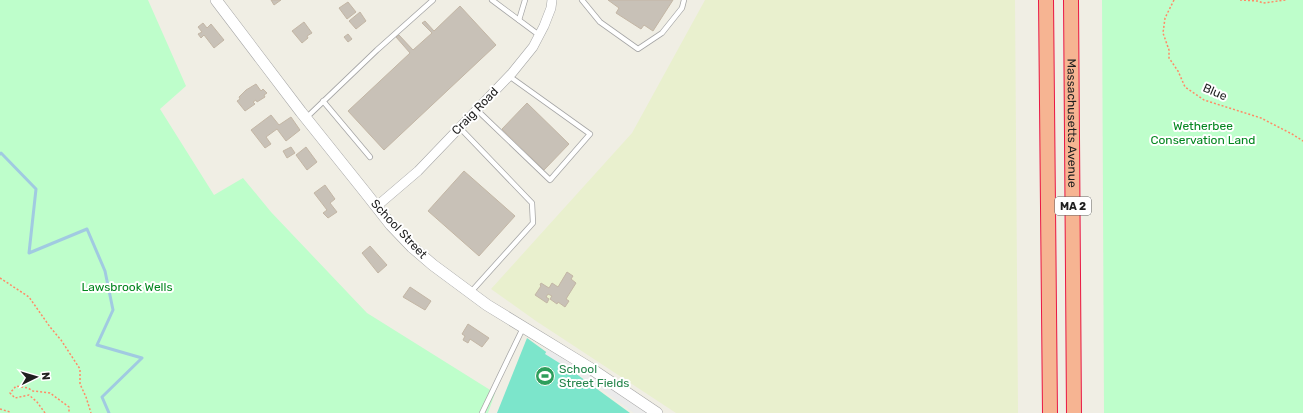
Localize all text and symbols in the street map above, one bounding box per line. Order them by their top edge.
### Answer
street label: Massachusetts Avenue [1064,58,1079,188]
street label: Blue [1201,81,1229,103]
street label: Craig Road [449,84,501,138]
park label: Wetherbee Conservation Land [1150,119,1256,147]
street label: School Street [368,197,430,262]
road number: MA 2 [1055,197,1091,215]
park label: Lawsbrook Wells [81,280,173,294]
north arrow [16,357,56,397]
place label: School Street Fields [559,362,629,390]
sports icon: School Street Fields [534,365,556,387]
text: N [39,372,52,381]

